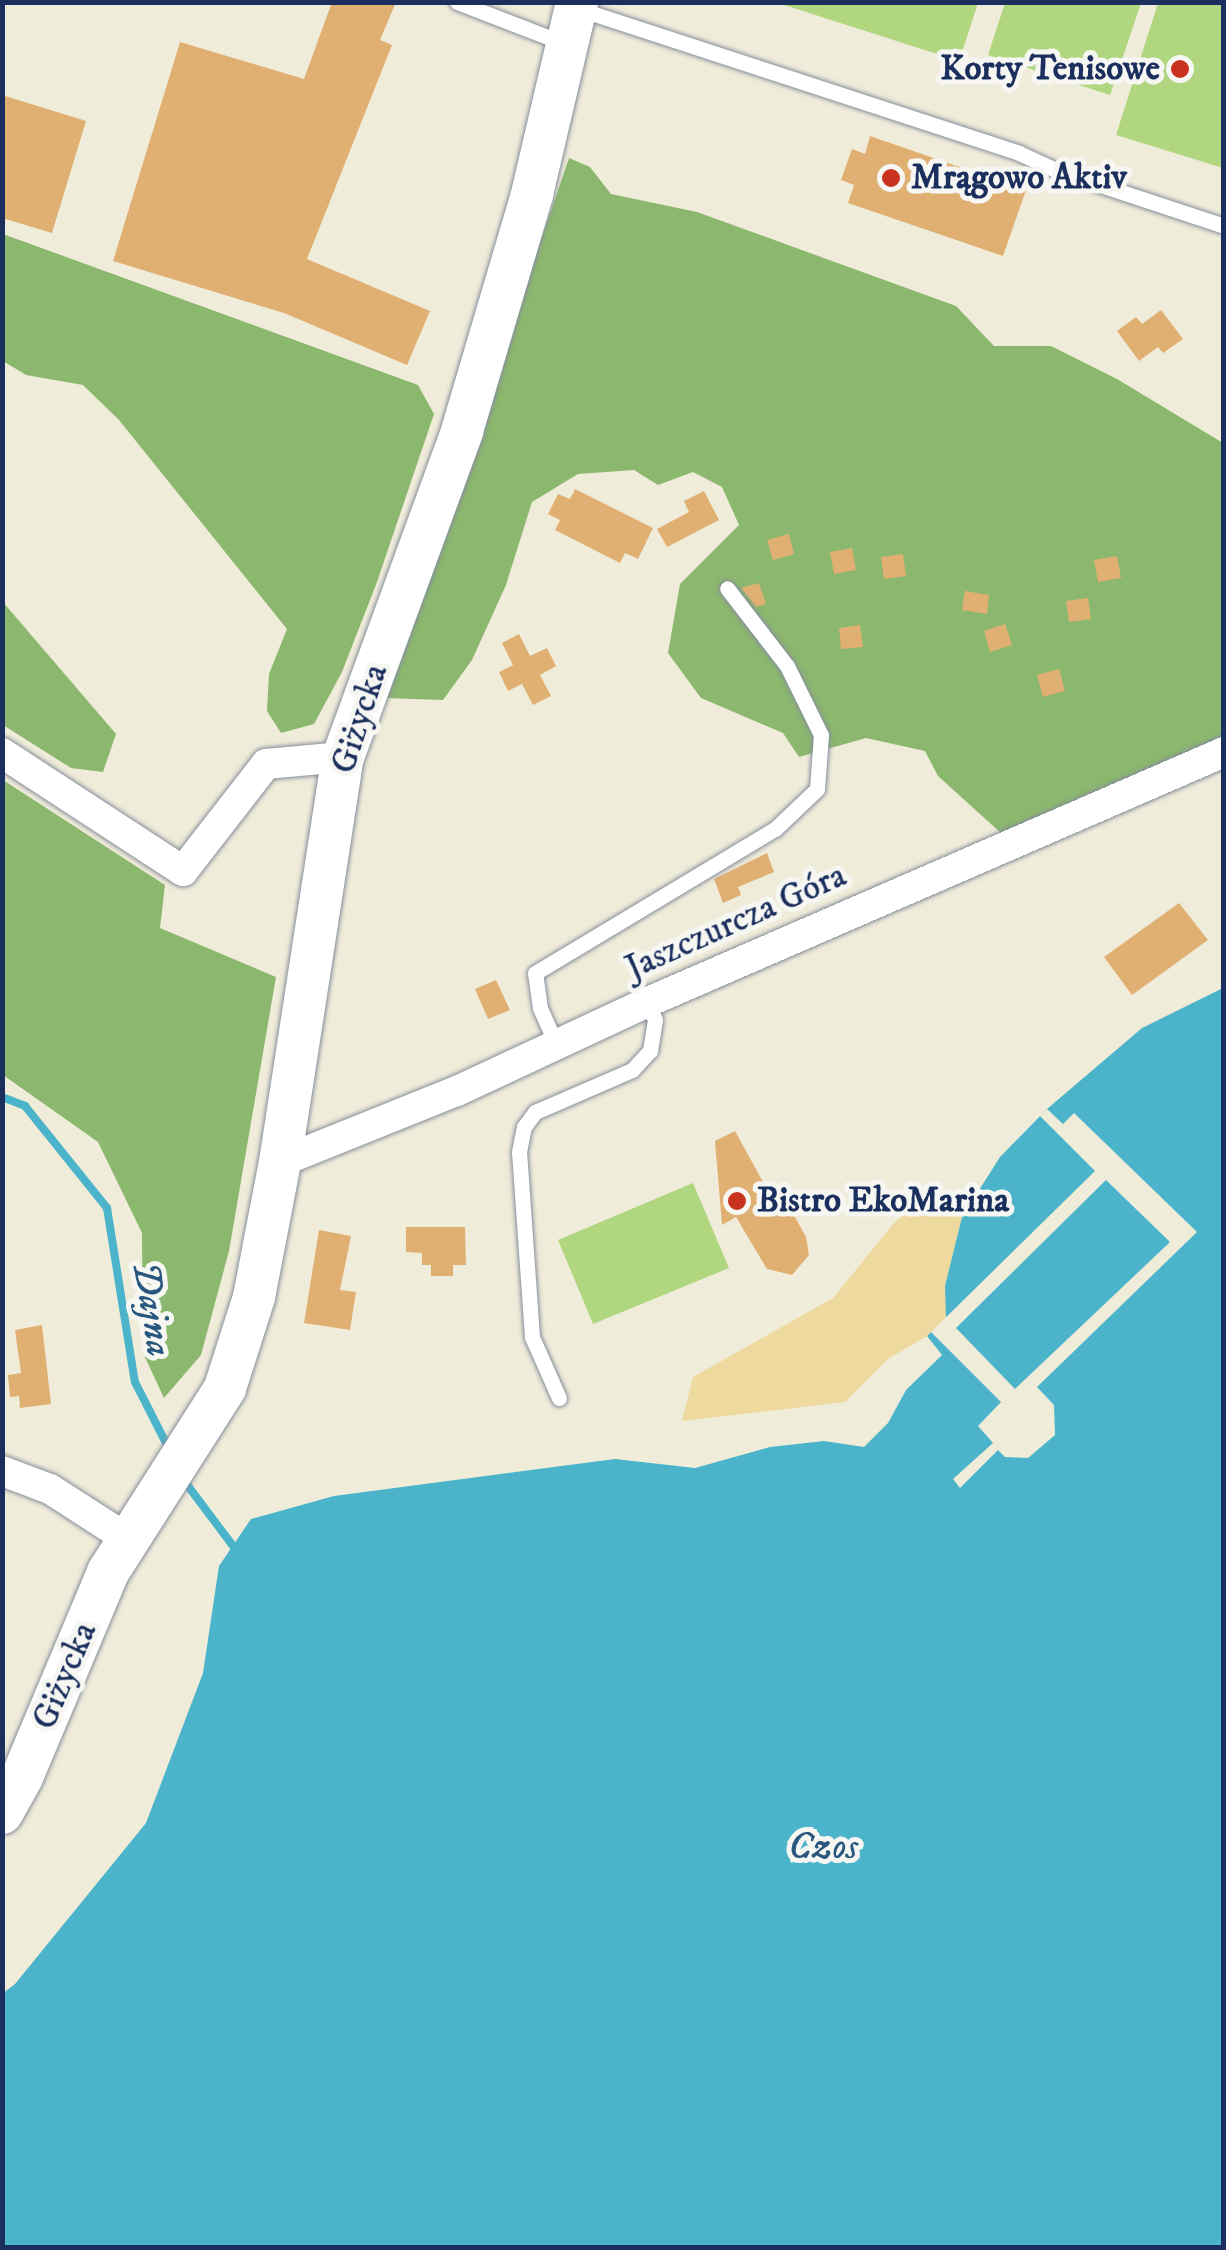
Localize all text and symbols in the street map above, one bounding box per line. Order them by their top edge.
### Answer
place label: Korty Tenisowe [940,48,1160,90]
marker: Korty Tenisowe [1169,58,1191,80]
place label: Mrągowo Aktiv [911,157,1127,199]
marker: Mrągowo Aktiv [880,167,902,189]
street label: Giżycka [323,659,397,779]
street label: Jaszczurcza Góra [619,855,853,989]
place label: Bistro EkoMarina [757,1180,1009,1222]
marker: Bistro EkoMarina [726,1190,748,1212]
water label: Dajna [121,1258,181,1360]
street label: Giżycka [24,1616,106,1736]
water label: Czos [788,1825,858,1871]

